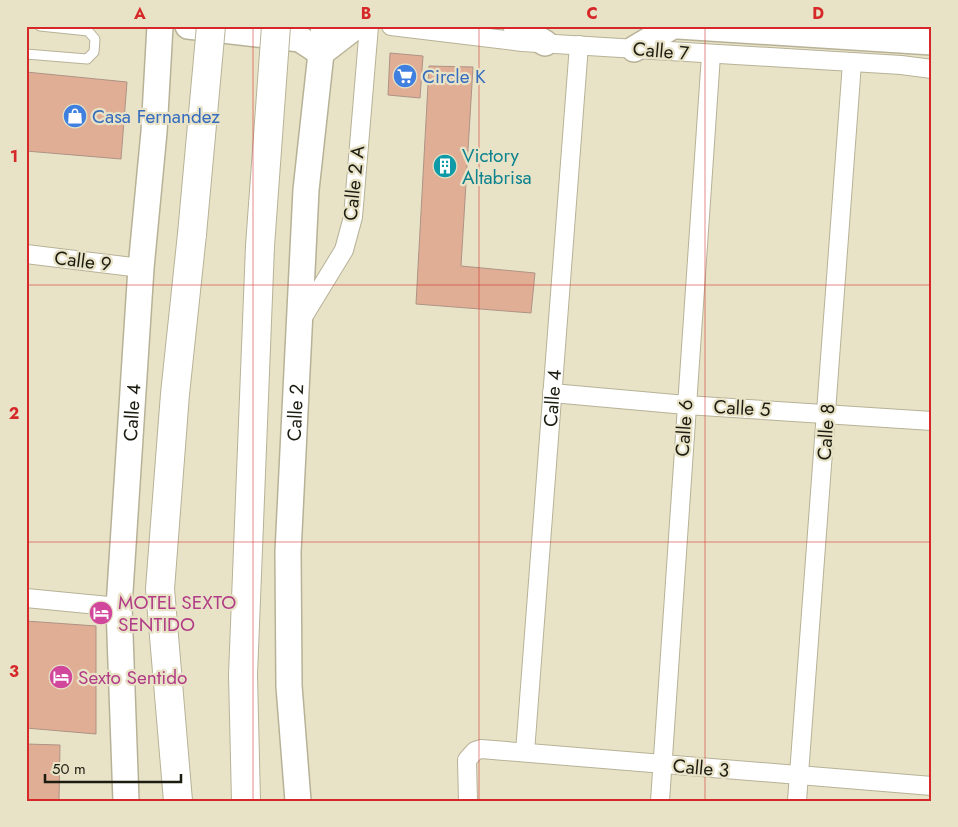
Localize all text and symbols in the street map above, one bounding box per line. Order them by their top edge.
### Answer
text: A [133,2,146,25]
text: B [361,2,371,25]
text: C [586,2,598,25]
text: D [812,2,824,25]
street label: Calle 7 [632,35,690,67]
supermarket icon: Circle K [392,63,418,89]
place label: Circle K [422,63,486,90]
shop icon: Casa Fernandez [62,103,88,129]
place label: Casa Fernandez [92,103,220,130]
place label: Victory Altabrisa [462,142,532,191]
street label: Calle 2 A [337,144,371,222]
text: 1 [10,145,18,168]
building icon: Victory Altabrisa [432,153,458,179]
street label: Calle 9 [53,244,113,278]
street label: Calle 4 [536,368,568,428]
street label: Calle 4 [116,383,147,442]
street label: Calle 2 [280,383,310,442]
street label: Calle 5 [713,393,771,423]
street label: Calle 6 [669,398,699,458]
text: 2 [9,402,19,425]
street label: Calle 8 [811,403,841,461]
place label: MOTEL SEXTO SENTIDO [118,589,236,638]
hotel icon: MOTEL SEXTO SENTIDO [88,600,114,626]
text: 3 [9,660,19,683]
hotel icon: Sexto Sentido [48,664,74,690]
place label: Sexto Sentido [78,664,187,691]
scale bar [45,752,181,784]
street label: Calle 3 [672,752,730,784]
text: 50 m [52,758,86,780]

